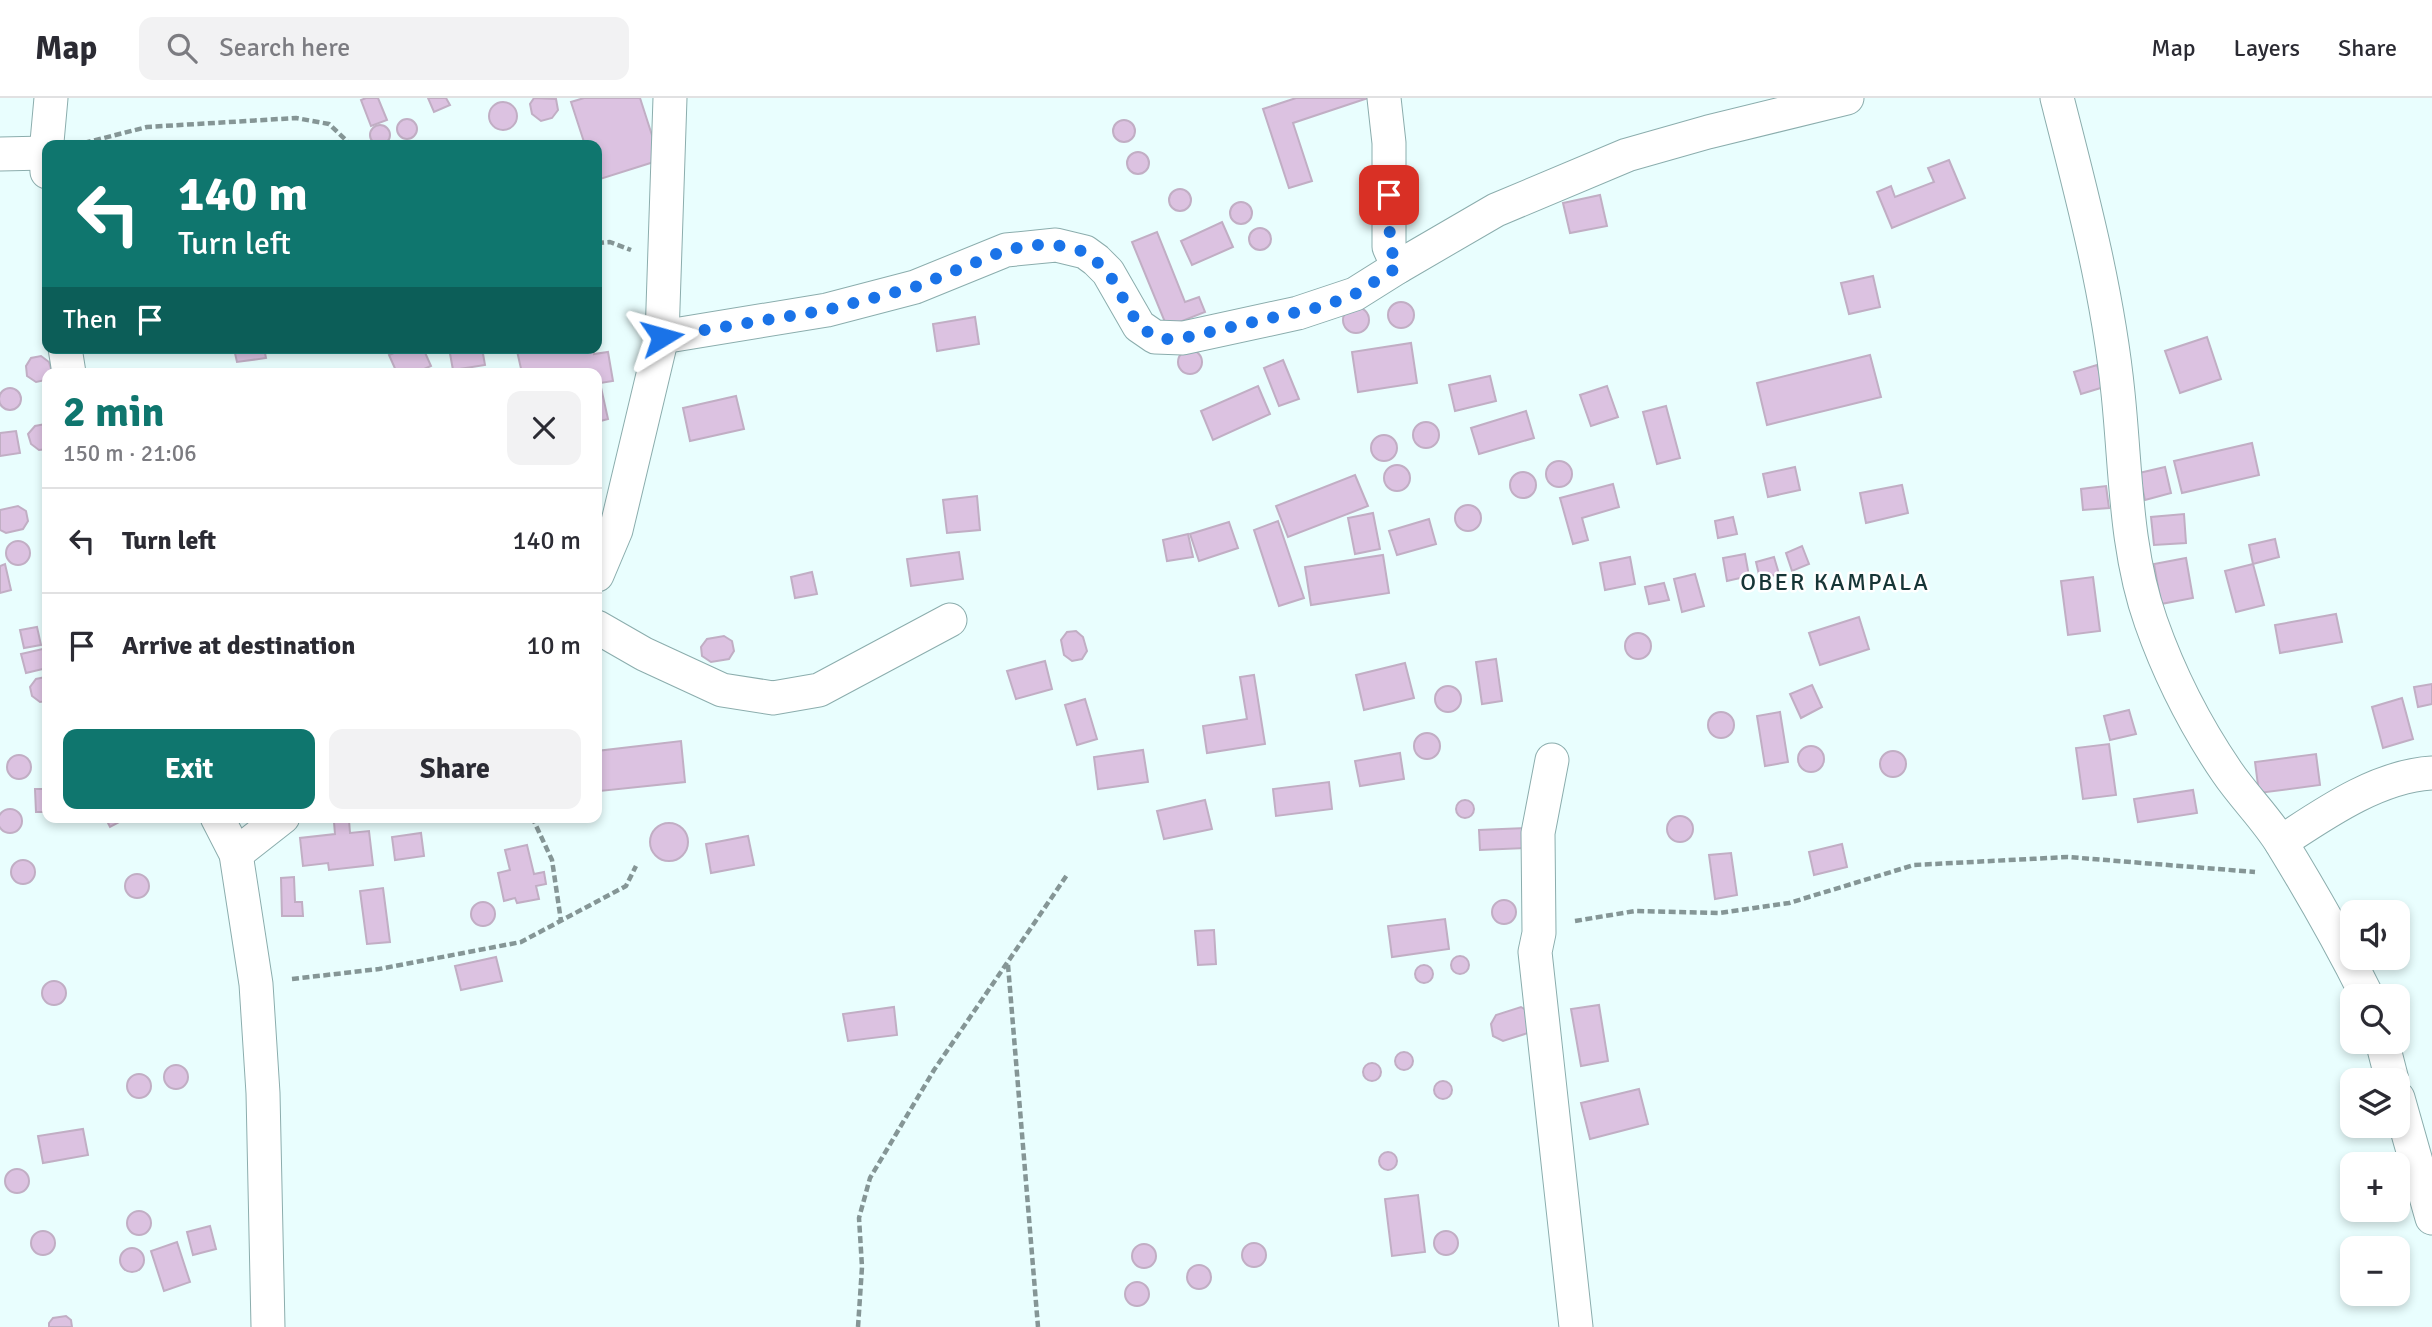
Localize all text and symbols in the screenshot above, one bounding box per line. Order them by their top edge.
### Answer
search box [139,17,629,80]
text: Map [35,28,97,69]
icon: search [163,29,201,67]
text: Search here [219,32,350,64]
text: Map [2151,33,2196,63]
text: Layers [2234,33,2300,63]
text: Share [2338,33,2397,63]
text: 140 m [178,164,308,224]
pin [1359,165,1419,225]
icon: left [63,168,154,259]
icon: arrive [1370,176,1408,214]
text: Turn left [178,224,291,263]
position arrow [625,300,699,374]
icon: arrive [131,301,169,339]
text: Then [63,304,117,336]
text: 2 min [63,387,164,438]
button: close [507,391,581,465]
text: 150 m · 21:06 [63,439,197,468]
icon: left [63,522,101,560]
text: Turn left [122,525,216,557]
text: 140 m [512,525,581,557]
district label: OBER KAMPALA [1740,567,1930,597]
icon: arrive [63,627,101,665]
text: Arrive at destination [122,630,355,662]
text: 10 m [526,630,581,662]
button: Exit [63,729,315,809]
button: Share [329,729,581,809]
map controls [2340,900,2410,1306]
button: sound [2340,900,2410,970]
button: search [2340,984,2410,1054]
button: layers [2340,1068,2410,1138]
button: + [2340,1152,2410,1222]
button: − [2340,1236,2410,1306]

